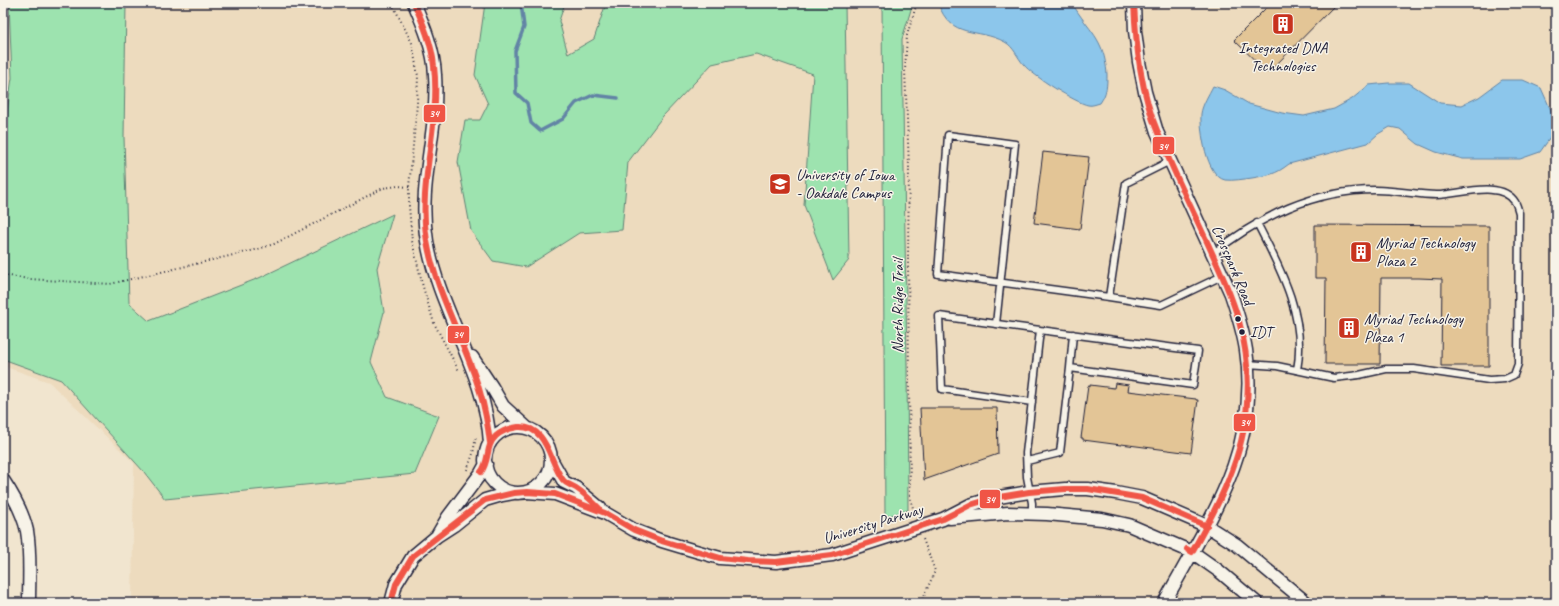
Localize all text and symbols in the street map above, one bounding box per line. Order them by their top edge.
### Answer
building icon: Integrated DNA Technologies [1270,11,1296,37]
place label: Integrated DNA Technologies [1239,38,1328,76]
line badge: 34 [423,104,446,123]
text: 34 [429,106,441,120]
line badge: 34 [1152,136,1175,155]
text: 34 [1158,139,1170,153]
place label: University of Iowa - Oakdale Campus [796,165,896,203]
school or university icon: University of Iowa - Oakdale Campus [767,171,793,197]
street label: Crosspark Road [1207,222,1260,311]
place label: Myriad Technology Plaza 2 [1376,233,1477,271]
building icon: Myriad Technology Plaza 2 [1348,239,1374,265]
street label: North Ridge Trail [888,256,908,353]
place label: Myriad Technology Plaza 1 [1364,309,1465,347]
unlabelled marker [1233,314,1243,324]
building icon: Myriad Technology Plaza 1 [1336,315,1362,341]
place label: IDT [1250,323,1276,342]
line badge: 34 [447,325,470,344]
text: 34 [453,327,465,341]
marker: IDT [1237,327,1247,337]
line badge: 34 [1233,413,1256,432]
text: 34 [1240,415,1252,429]
line badge: 34 [979,489,1001,509]
text: 34 [985,492,997,506]
street label: University Parkway [821,499,927,549]

